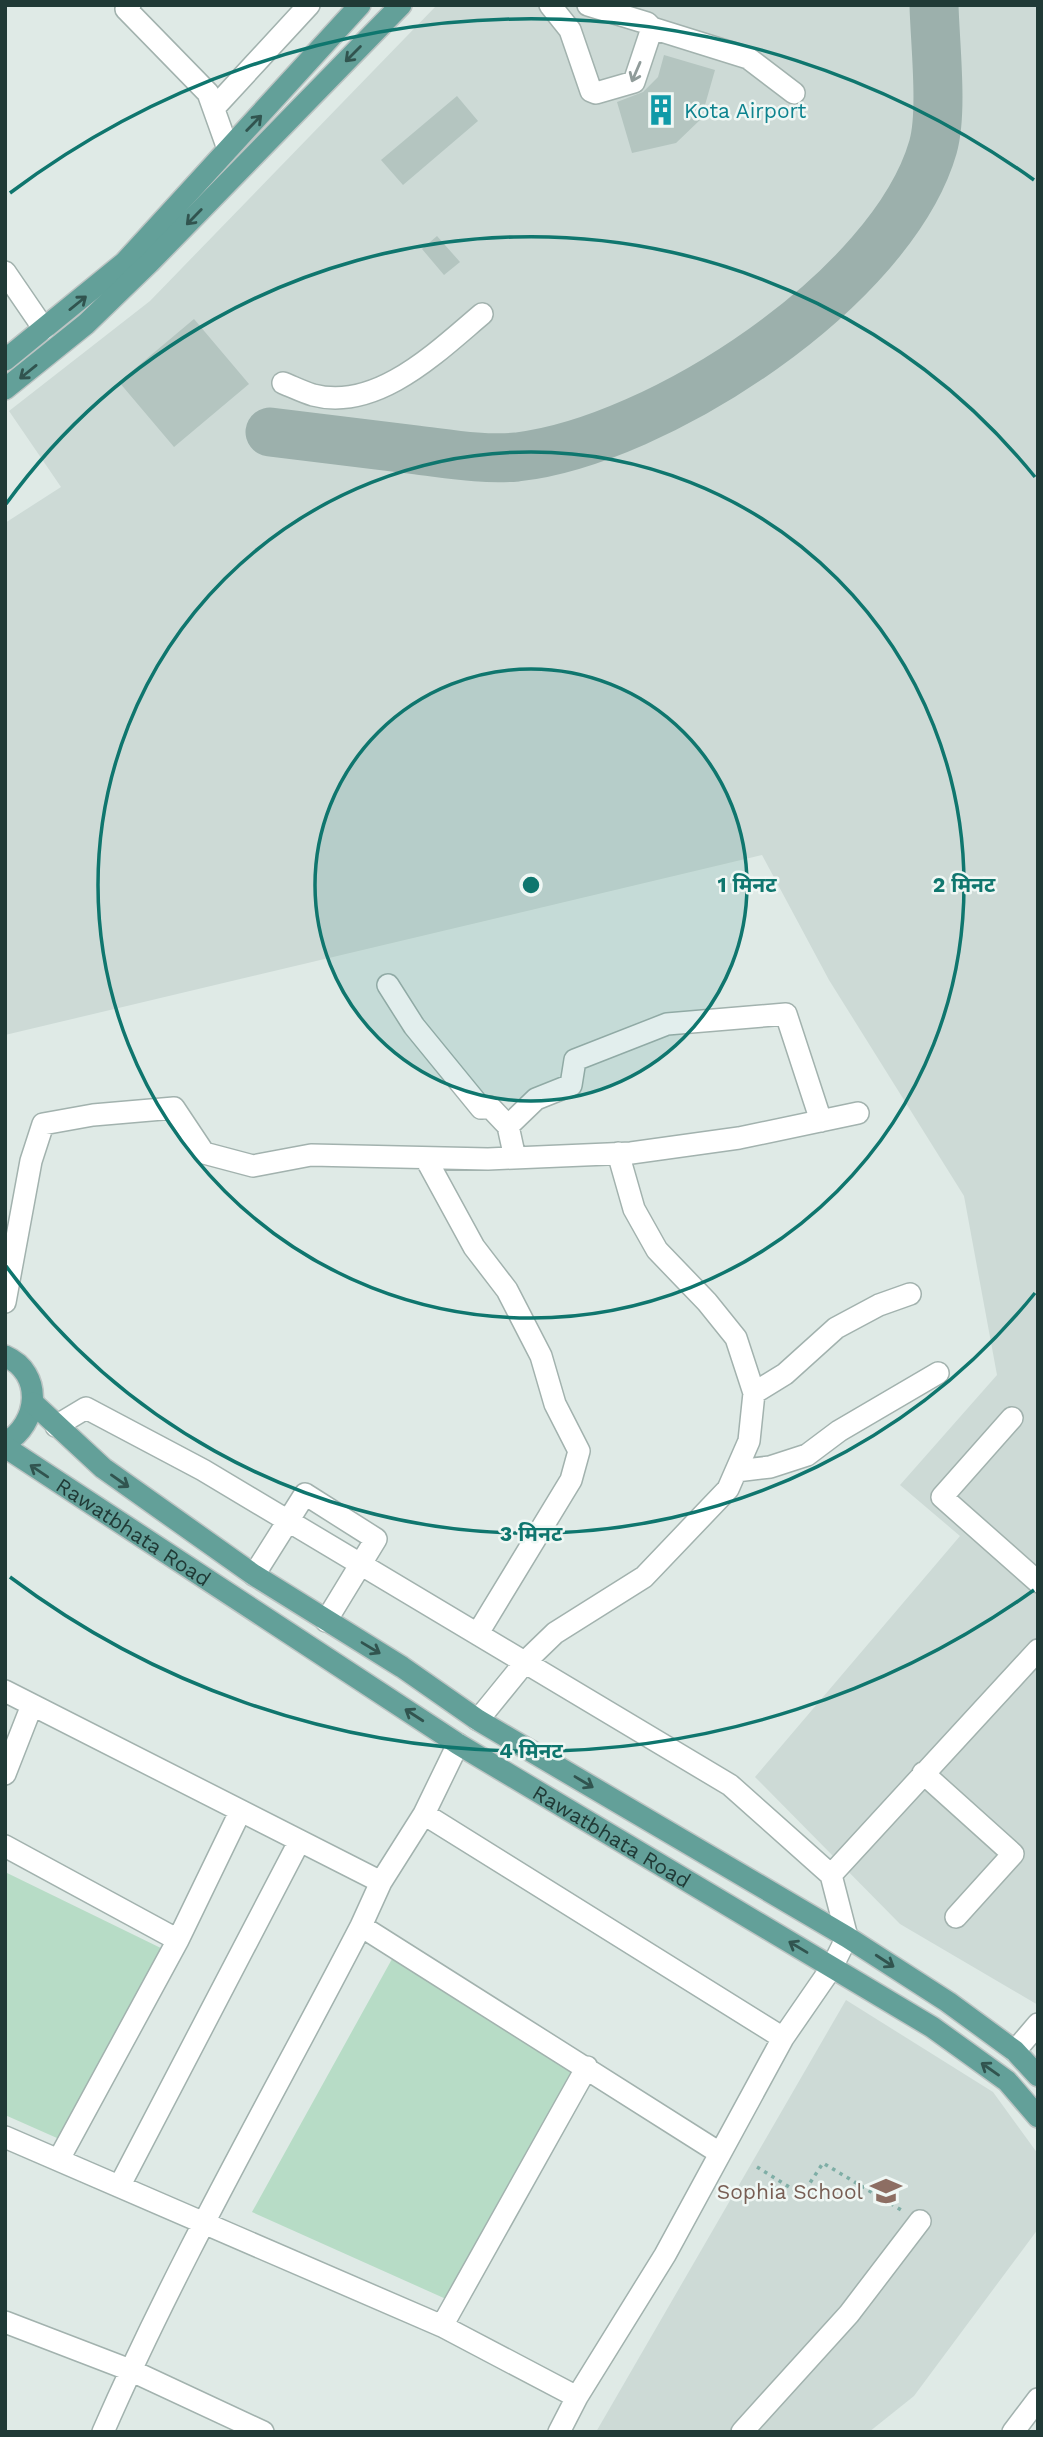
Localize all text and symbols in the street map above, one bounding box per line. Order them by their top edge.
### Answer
one-way arrow [344,45,361,62]
one-way arrow [629,62,642,83]
building icon: Kota Airport [644,93,678,127]
place label: Kota Airport [684,98,807,123]
one-way arrow [245,115,262,132]
one-way arrow [186,208,203,225]
one-way arrow [68,295,86,310]
one-way arrow [19,364,37,380]
text: 1 मिनट [717,872,777,897]
text: 2 मिनट [933,872,996,897]
centre of rings [519,873,543,897]
one-way arrow [30,1464,49,1478]
street label: Rawatbhata Road [52,1472,216,1591]
one-way arrow [110,1474,129,1488]
text: 3 मिनट [500,1521,563,1546]
one-way arrow [360,1641,380,1655]
one-way arrow [405,1708,425,1722]
text: 4 मिनट [499,1738,564,1763]
one-way arrow [573,1776,594,1789]
street label: Rawatbhata Road [528,1779,695,1893]
one-way arrow [788,1940,808,1954]
one-way arrow [874,1955,894,1969]
one-way arrow [981,2061,1000,2076]
school or university icon: Sophia School [869,2174,903,2208]
place label: Sophia School [717,2179,864,2204]

